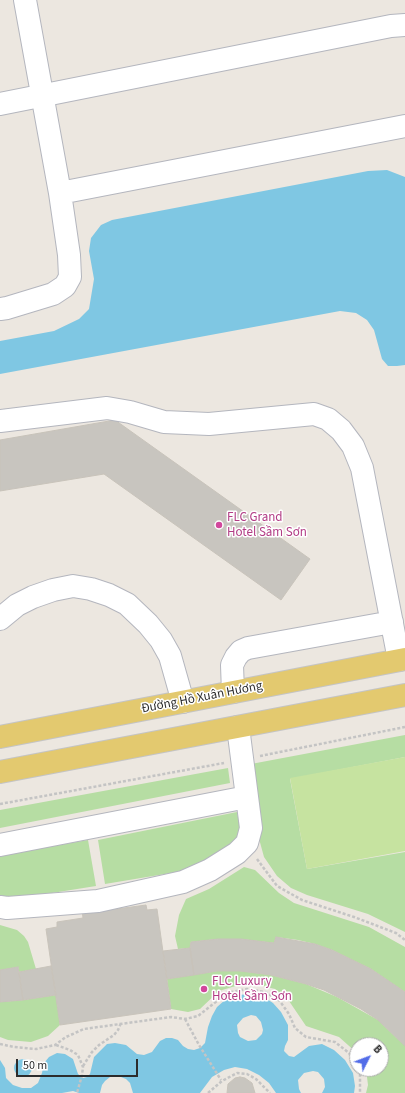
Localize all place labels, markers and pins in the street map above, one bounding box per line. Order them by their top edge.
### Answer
place label: FLC Grand Hotel Sầm Sơn [227,510,307,541]
marker: FLC Grand Hotel Sầm Sơn [214,520,224,530]
place label: FLC Luxury Hotel Sầm Sơn [212,974,292,1005]
marker: FLC Luxury Hotel Sầm Sơn [199,984,209,994]

